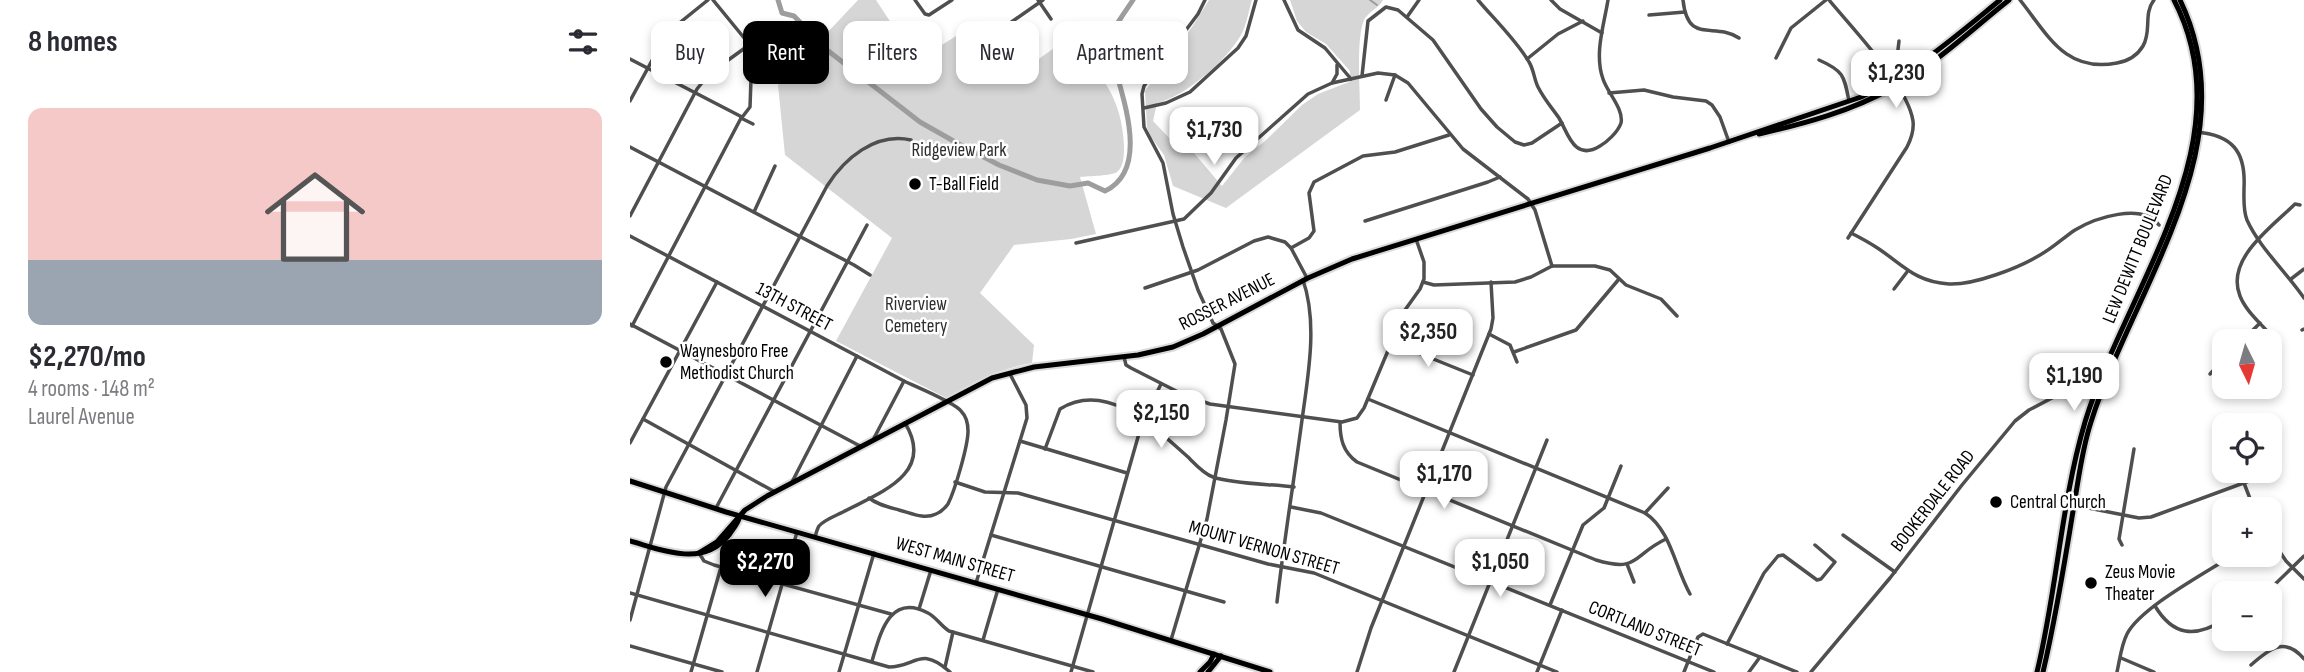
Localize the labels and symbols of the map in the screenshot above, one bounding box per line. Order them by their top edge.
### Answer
pin: $1,230 [1839,50,1953,110]
pin: $1,730 [1157,108,1271,167]
park label: Ridgeview Park [911,139,1007,162]
street label: LEW DEWITT BOULEVARD [2098,171,2178,327]
place label: T-Ball Field [929,173,999,196]
marker: T-Ball Field [907,176,923,192]
street label: ROSSER AVENUE [1175,268,1279,336]
street label: 13TH STREET [752,277,836,337]
park label: Riverview Cemetery [885,293,948,338]
pin: $2,350 [1371,310,1485,369]
north arrow [2212,329,2282,399]
place label: Waynesboro Free Methodist Church [680,340,794,385]
marker: Waynesboro Free Methodist Church [658,354,674,370]
pin: $1,190 [2017,354,2131,413]
pin: $2,150 [1104,391,1218,450]
street label: BOOKERDALE ROAD [1886,446,1980,556]
pin: $1,170 [1387,452,1501,511]
place label: Central Church [2010,491,2106,514]
marker: Central Church [1988,494,2004,510]
street label: MOUNT VERNON STREET [1186,516,1342,581]
street label: WEST MAIN STREET [893,532,1017,588]
pin: $2,270 [708,540,822,599]
pin: $1,050 [1443,540,1557,599]
place label: Zeus Movie Theater [2105,561,2175,606]
marker: Zeus Movie Theater [2083,575,2099,591]
street label: CORTLAND STREET [1585,596,1705,662]

